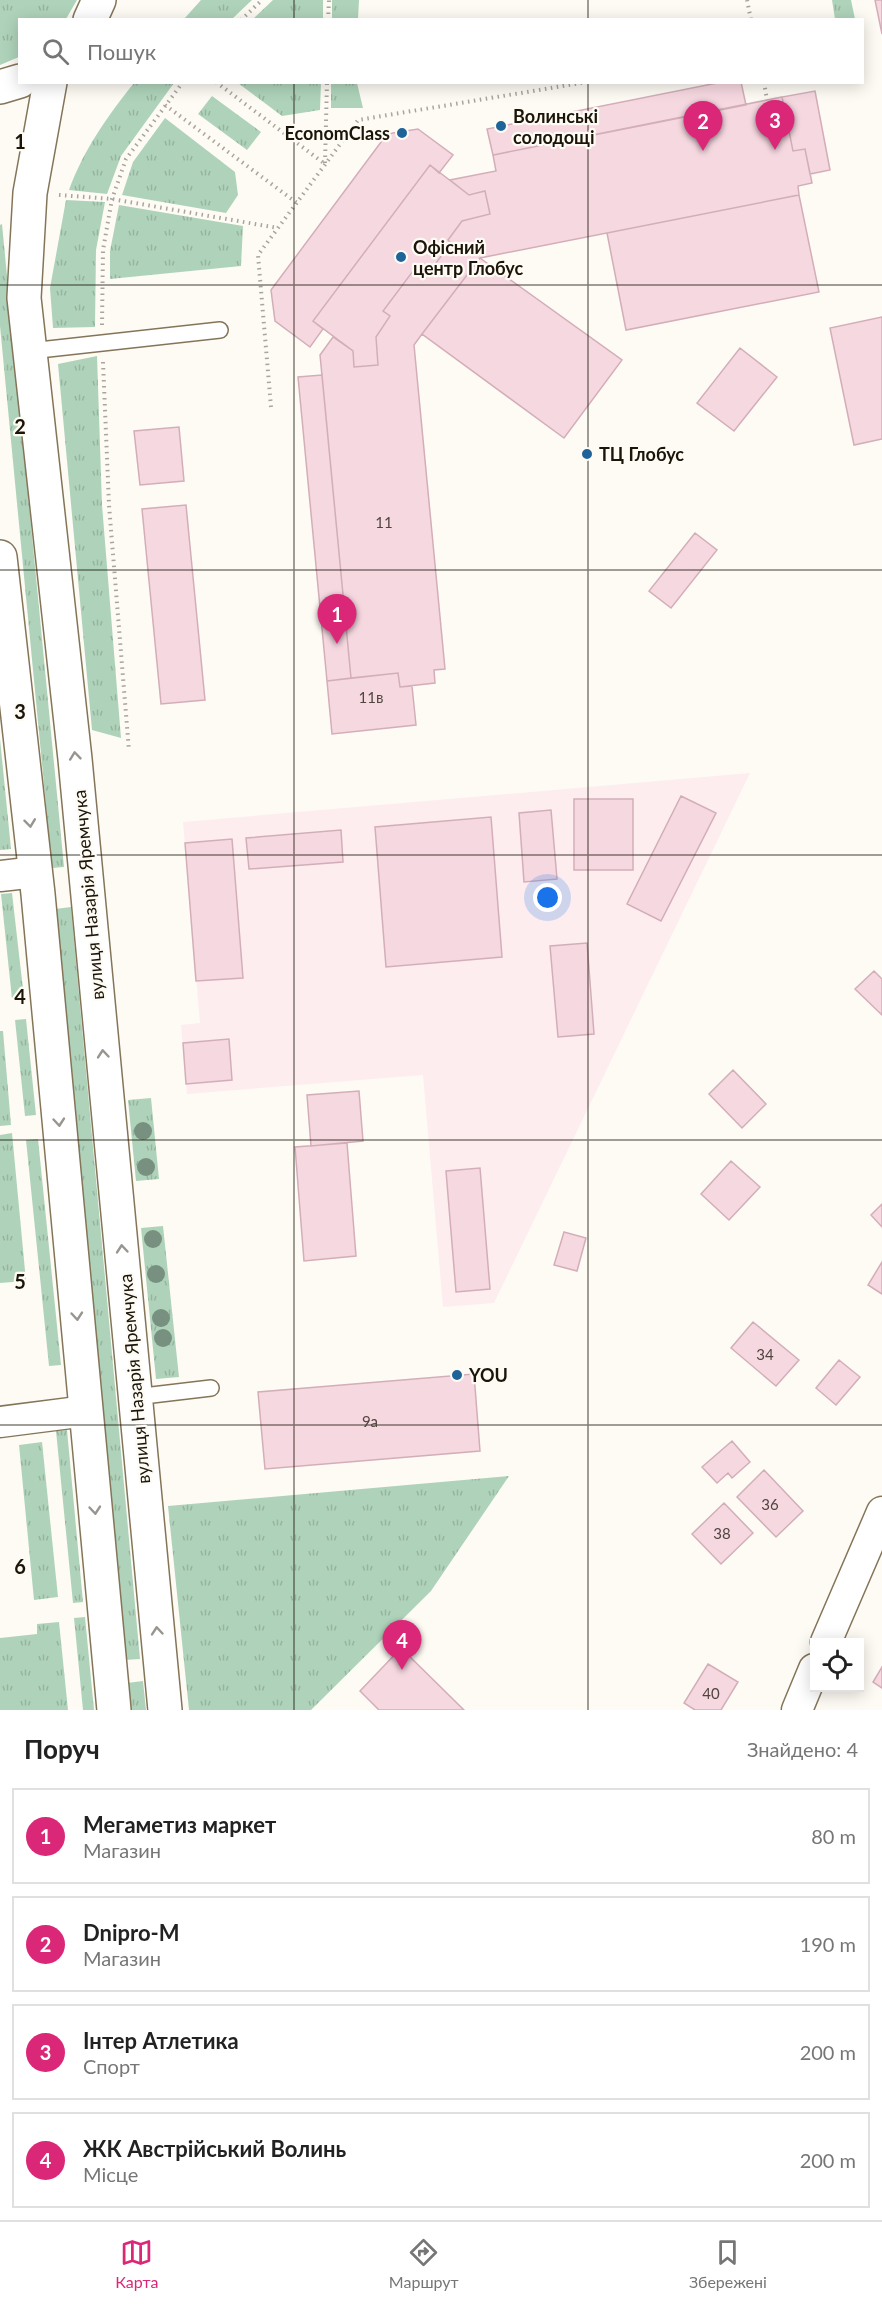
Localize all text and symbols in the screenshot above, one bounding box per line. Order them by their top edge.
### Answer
search box [18,18,864,84]
icon: search [39,35,72,68]
text: Пошук [87,38,156,65]
pin: 3 [756,100,794,150]
pin: 2 [684,102,722,151]
place label: Волинські солодощі [513,105,598,148]
marker: Волинські солодощі [494,119,508,133]
place label: EconomClass [284,122,390,144]
marker: EconomClass [395,126,409,140]
text: 1 [14,129,26,153]
place label: Офісний центр Глобус [413,236,524,279]
marker: Офісний центр Глобус [394,250,408,264]
text: 2 [14,414,26,438]
place label: ТЦ Глобус [599,443,684,465]
marker: ТЦ Глобус [580,447,594,461]
house number: 11 [375,513,393,531]
pin: 1 [318,594,356,644]
house number: 11в [359,688,383,706]
text: 3 [14,699,26,723]
one-way arrow [69,751,82,760]
street label: вулиця Назарія Яремчука [68,789,108,1001]
one-way arrow [23,819,36,828]
your location [533,883,562,912]
text: 4 [14,984,26,1008]
one-way arrow [97,1050,110,1059]
one-way arrow [52,1118,65,1127]
one-way arrow [116,1244,129,1253]
text: 5 [14,1269,26,1293]
street label: вулиця Назарія Яремчука [114,1273,154,1485]
one-way arrow [70,1312,83,1321]
house number: 34 [756,1345,774,1363]
place label: YOU [468,1364,508,1386]
marker: YOU [450,1368,464,1382]
house number: 9а [362,1412,378,1430]
house number: 36 [761,1495,779,1513]
one-way arrow [88,1506,101,1515]
house number: 38 [713,1524,731,1542]
text: 6 [14,1554,26,1578]
pin: 4 [382,1620,422,1670]
one-way arrow [151,1626,164,1635]
map controls [810,1638,864,1692]
button: locate [810,1638,864,1692]
house number: 40 [702,1684,720,1702]
text: Поруч [24,1733,100,1765]
text: Знайдено: 4 [747,1737,858,1761]
text: Мегаметиз маркет [83,1811,276,1838]
text: 1 [40,1824,51,1848]
text: 80 m [811,1824,856,1848]
text: Магазин [83,1838,161,1862]
text: Dnipro-M [83,1919,180,1946]
text: 2 [40,1932,51,1956]
text: 190 m [800,1932,856,1956]
text: Магазин [83,1946,161,1970]
text: Інтер Атлетика [83,2027,239,2054]
text: 3 [40,2040,51,2064]
text: 200 m [800,2040,856,2064]
text: Спорт [83,2054,140,2078]
text: ЖК Австрійський Волинь [83,2135,346,2162]
text: 4 [40,2148,51,2172]
text: 200 m [800,2148,856,2172]
text: Місце [83,2162,138,2186]
tab: Карта [115,2236,158,2291]
tab: Маршрут [389,2236,459,2291]
tab: Збережені [689,2236,767,2291]

